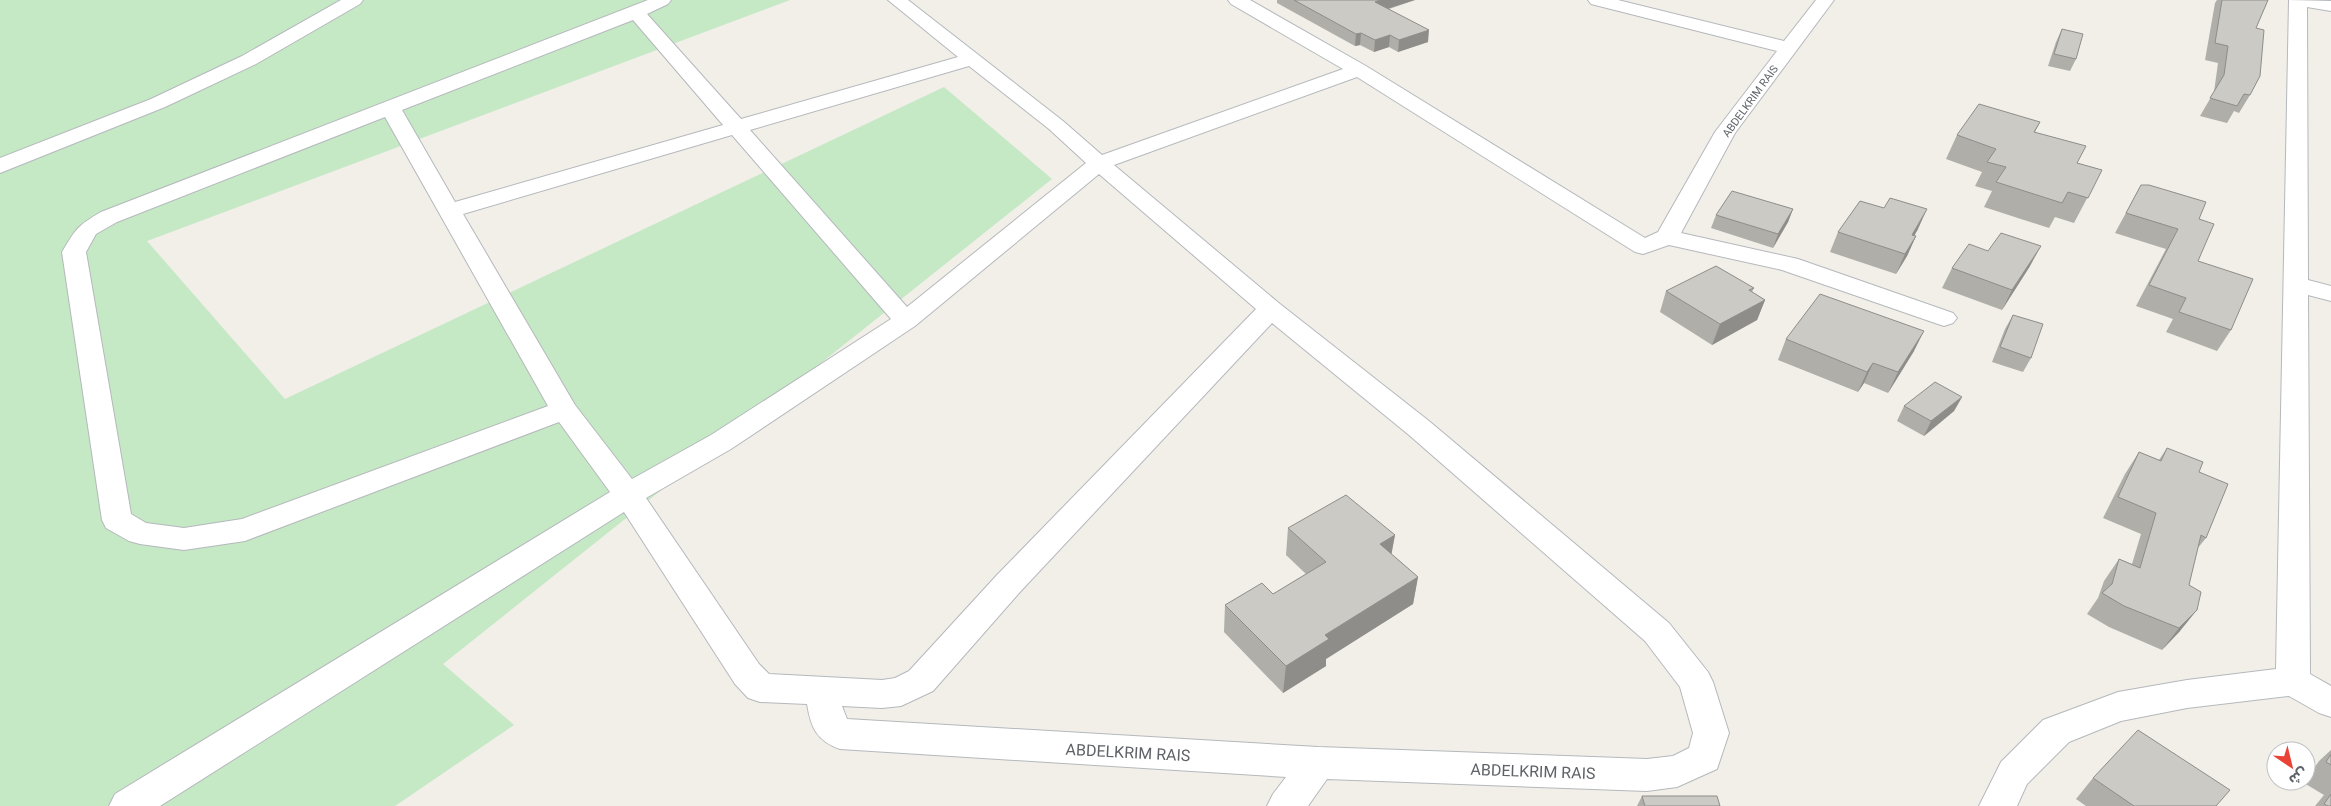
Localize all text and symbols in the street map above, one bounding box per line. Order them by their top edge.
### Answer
street label: ABDELKRIM RAIS [1720,62,1781,140]
street label: ABDELKRIM RAIS [1065,740,1191,765]
north arrow [2266,741,2316,791]
street label: ABDELKRIM RAIS [1470,760,1596,783]
text: ش [2286,765,2311,789]

